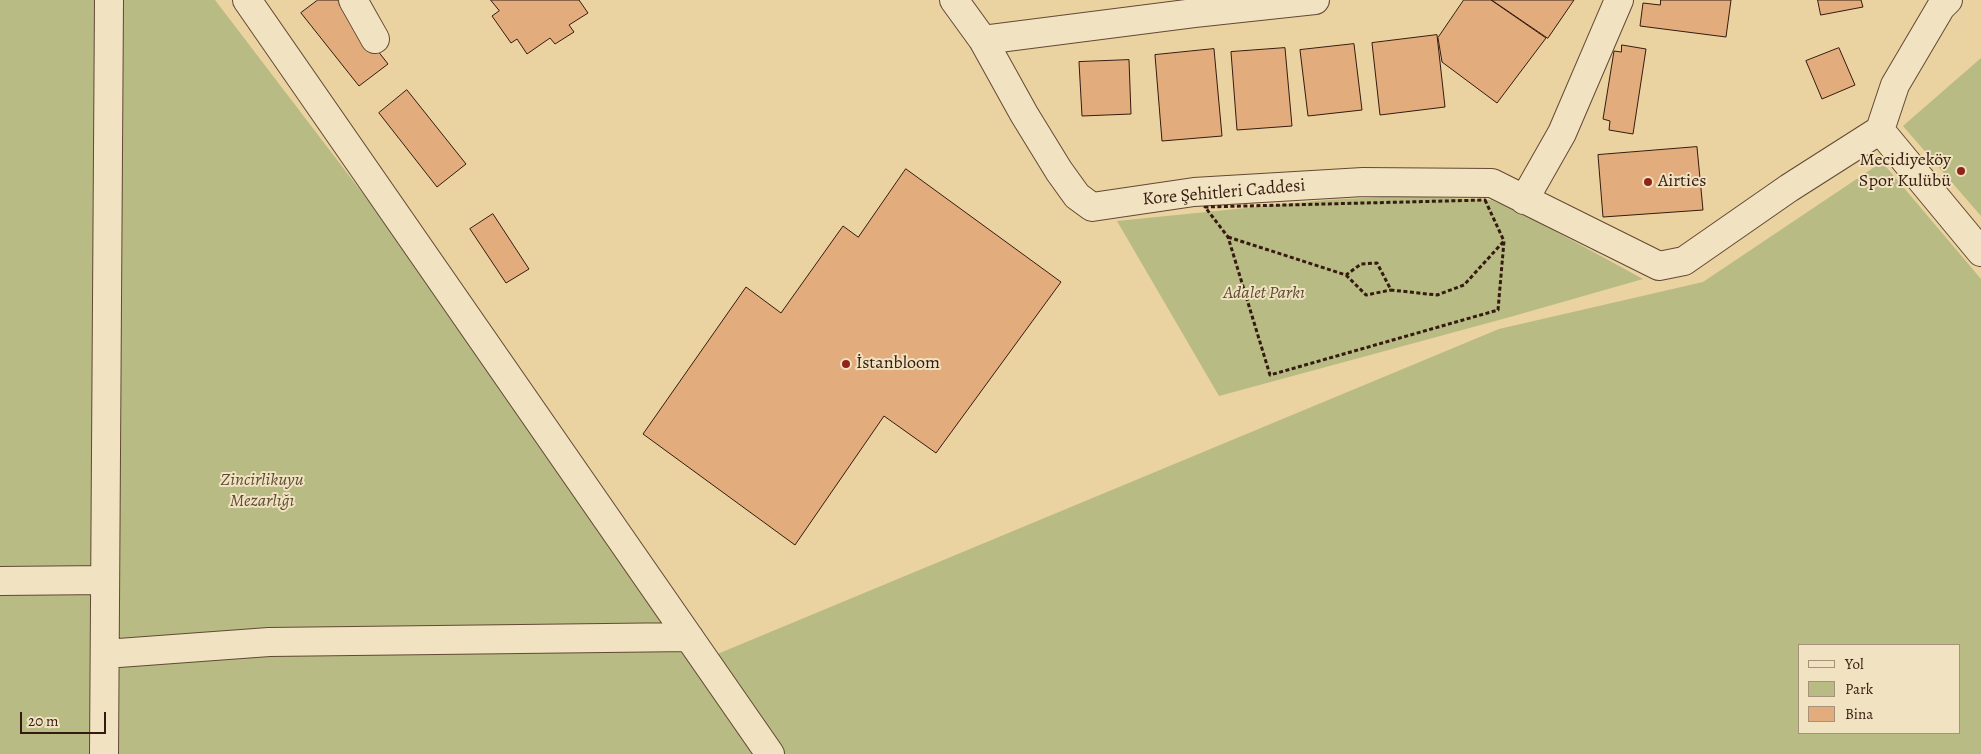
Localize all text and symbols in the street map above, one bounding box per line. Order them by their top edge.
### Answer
place label: Mecidiyeköy Spor Kulübü [1859,150,1951,192]
marker: Mecidiyeköy Spor Kulübü [1955,165,1967,177]
place label: Airties [1658,171,1706,193]
street label: Kore Şehitleri Caddesi [1142,175,1306,211]
marker: Airties [1642,176,1654,188]
park label: Adalet Parkı [1223,283,1305,305]
place label: İstanbloom [856,353,940,375]
marker: İstanbloom [840,358,852,370]
park label: Zincirlikuyu Mezarlığı [220,470,304,512]
legend [1798,644,1961,734]
text: Yol [1845,654,1864,674]
text: Park [1845,679,1873,699]
scale bar [22,702,109,734]
text: Bina [1845,704,1873,724]
text: 20 m [28,711,59,731]

